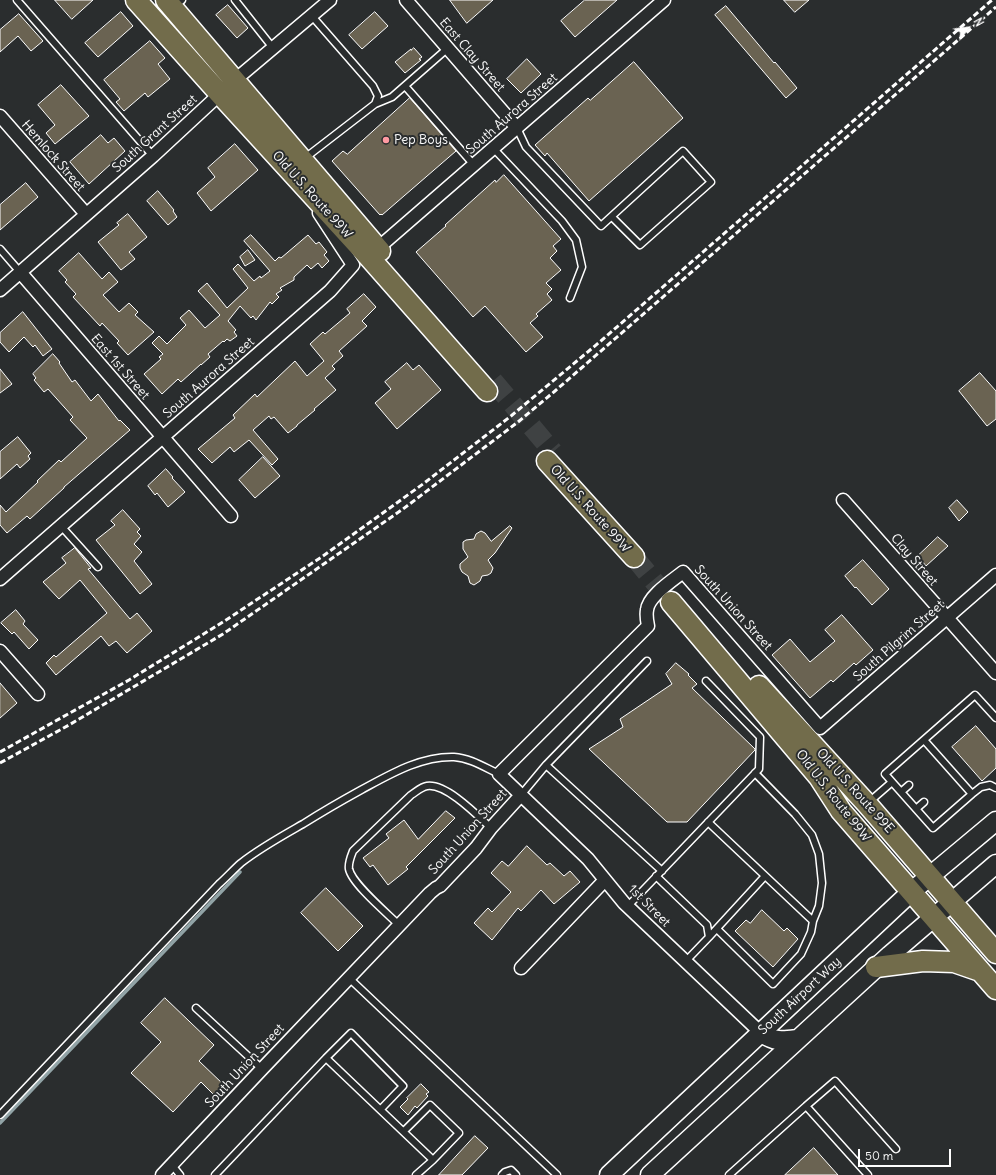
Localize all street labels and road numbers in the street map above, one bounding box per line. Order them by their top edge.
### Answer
street label: East Clay Street [436,15,508,95]
street label: South Aurora Street [463,70,561,158]
street label: South Grant Street [109,92,201,176]
street label: Hemlock Street [18,117,88,195]
street label: Old U.S. Route 99W [269,148,355,242]
street label: East 1st Street [87,331,153,403]
street label: South Aurora Street [160,334,258,422]
street label: Old U.S. Route 99W [547,462,633,556]
street label: Clay Street [887,531,941,589]
street label: South Union Street [691,562,775,654]
street label: South Pilgrim Street [850,597,948,685]
street label: Old U.S. Route 99E [813,746,897,836]
street label: Old U.S. Route 99W [792,747,874,845]
street label: South Union Street [426,786,510,878]
street label: 1st Street [625,882,673,930]
street label: South Airport Way [755,954,845,1038]
street label: South Union Street [202,1021,288,1111]

